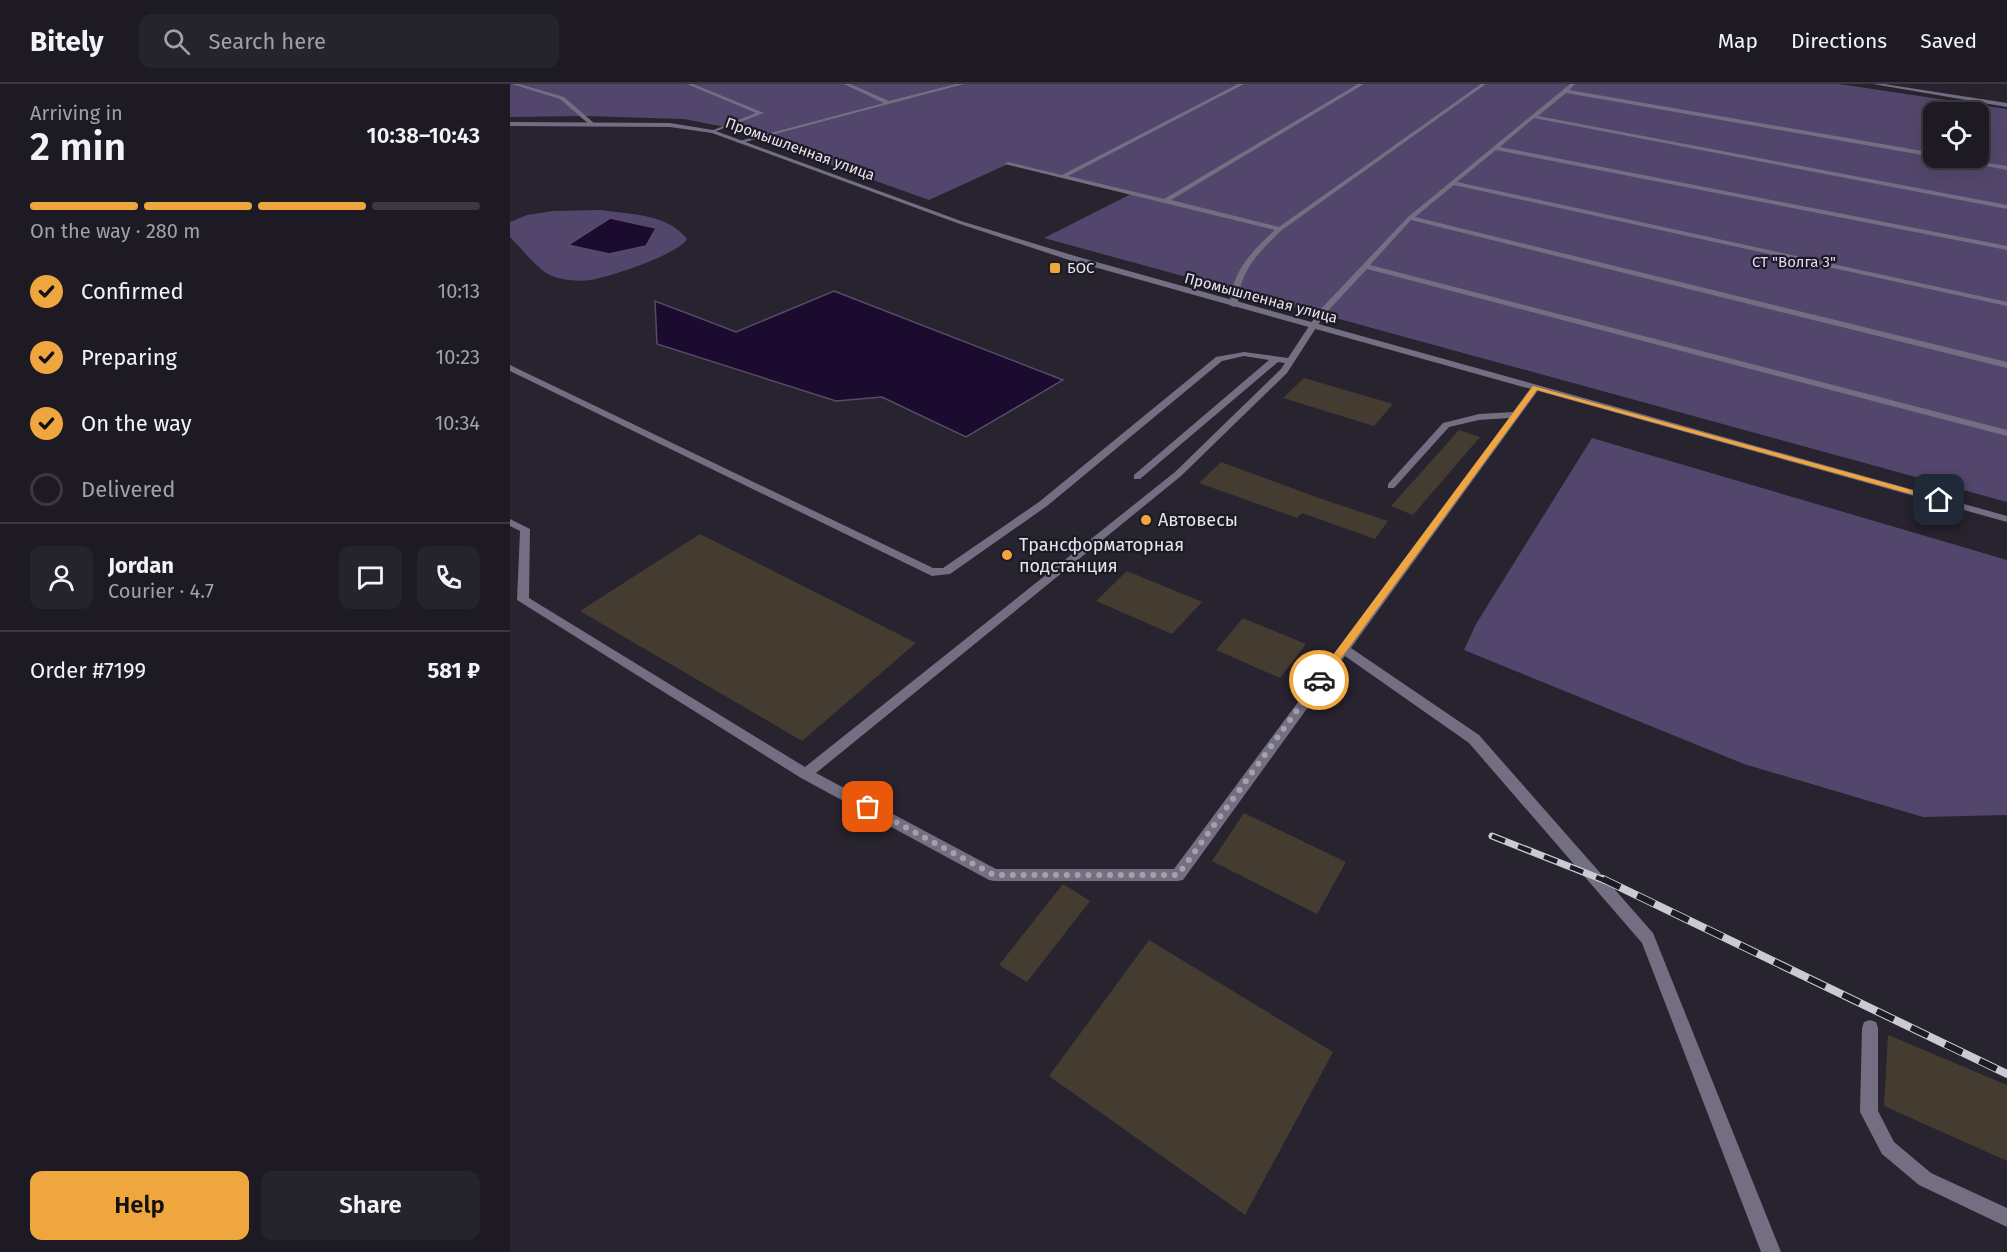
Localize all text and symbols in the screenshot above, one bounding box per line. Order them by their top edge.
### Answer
search box [139,14,559,68]
text: Bitely [30,25,103,58]
icon: search [160,25,193,58]
text: Search here [208,28,326,55]
text: Map [1718,28,1758,54]
text: Directions [1791,28,1887,54]
text: Saved [1920,28,1977,54]
text: Arriving in [30,101,123,125]
map controls [1923,102,1989,168]
button: locate [1923,102,1989,168]
street label: Промышленная улица [723,114,877,184]
text: 10:38–10:43 [367,122,480,149]
text: 2 min [30,124,126,170]
text: On the way · 280 m [30,219,200,243]
park label: СТ "Волга 3" [1752,253,1836,271]
place label: БОС [1067,259,1095,277]
marker: БОС [1048,261,1062,275]
street label: Промышленная улица [1183,269,1339,327]
icon: check [30,275,63,308]
text: Confirmed [81,278,184,305]
text: 10:13 [438,279,480,303]
icon: check [30,341,63,374]
text: Preparing [81,344,177,371]
text: 10:23 [436,345,480,369]
icon: check [30,407,63,440]
text: On the way [81,410,192,437]
text: 10:34 [435,411,480,435]
pin [1913,474,1964,525]
text: Delivered [81,476,176,503]
icon: home [1922,483,1955,516]
place label: Автовесы [1158,509,1238,531]
marker: Автовесы [1139,513,1153,527]
place label: Трансформаторная подстанция [1019,534,1184,577]
button: person [30,546,93,609]
button: chat [339,546,402,609]
button: phone [417,546,480,609]
marker: Трансформаторная подстанция [1000,548,1014,562]
text: Jordan [108,552,174,579]
text: Courier · 4.7 [108,579,214,603]
courier [1289,650,1349,710]
text: Order #7199 [30,657,146,684]
text: 581 ₽ [428,657,480,684]
icon: car [1303,664,1336,697]
pin [842,781,893,832]
icon: bag [851,790,884,823]
button: Help [30,1171,249,1240]
button: Share [261,1171,480,1240]

